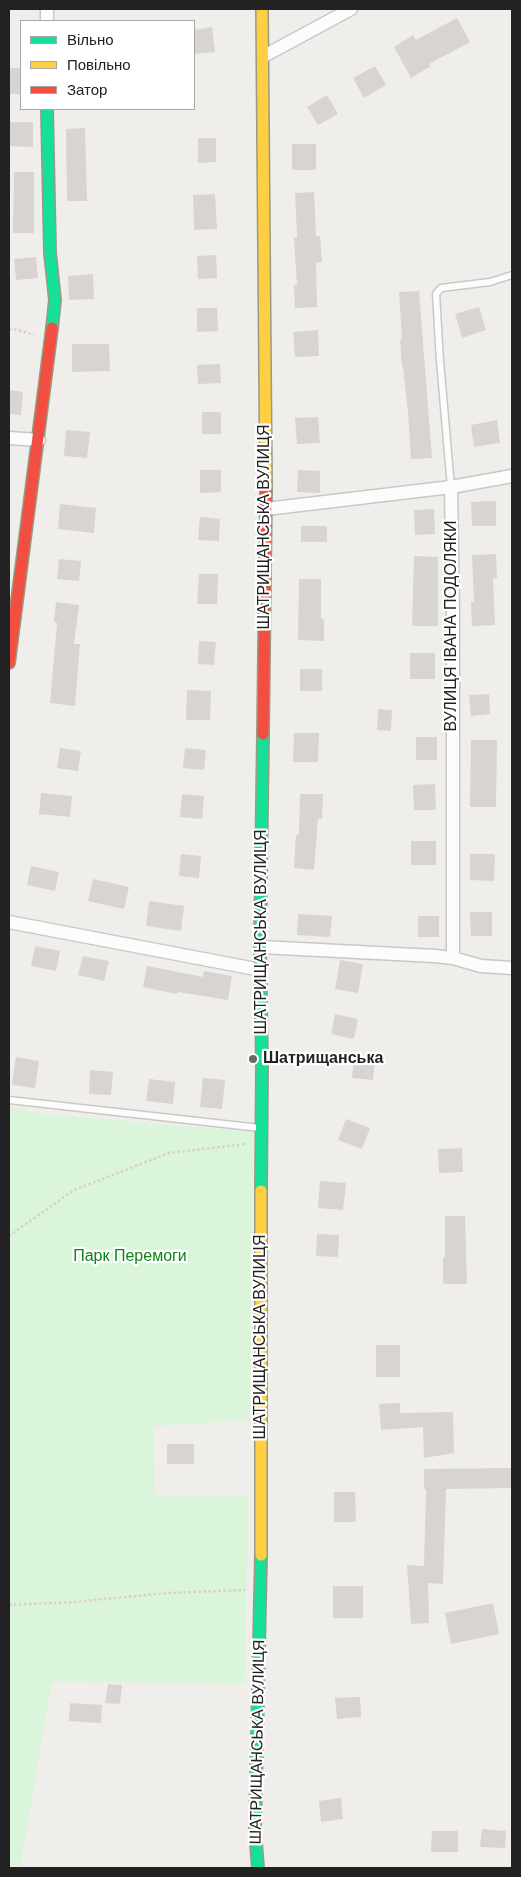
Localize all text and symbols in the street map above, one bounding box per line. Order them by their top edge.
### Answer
legend [20,20,195,110]
text: Вільно [67,31,114,48]
text: Повільно [67,56,131,73]
text: Затор [67,81,107,98]
street label: ШАТРИЩАНСЬКА ВУЛИЦЯ [255,425,275,629]
street label: ВУЛИЦЯ ІВАНА ПОДОЛЯКИ [442,520,462,732]
street label: ШАТРИЩАНСЬКА ВУЛИЦЯ [252,830,272,1034]
place label: Шатрищанська [263,1049,383,1069]
marker: Шатрищанська [247,1053,259,1065]
street label: ШАТРИЩАНСЬКА ВУЛИЦЯ [251,1235,271,1439]
park label: Парк Перемоги [73,1247,187,1267]
street label: ШАТРИЩАНСЬКА ВУЛИЦЯ [247,1639,269,1845]

